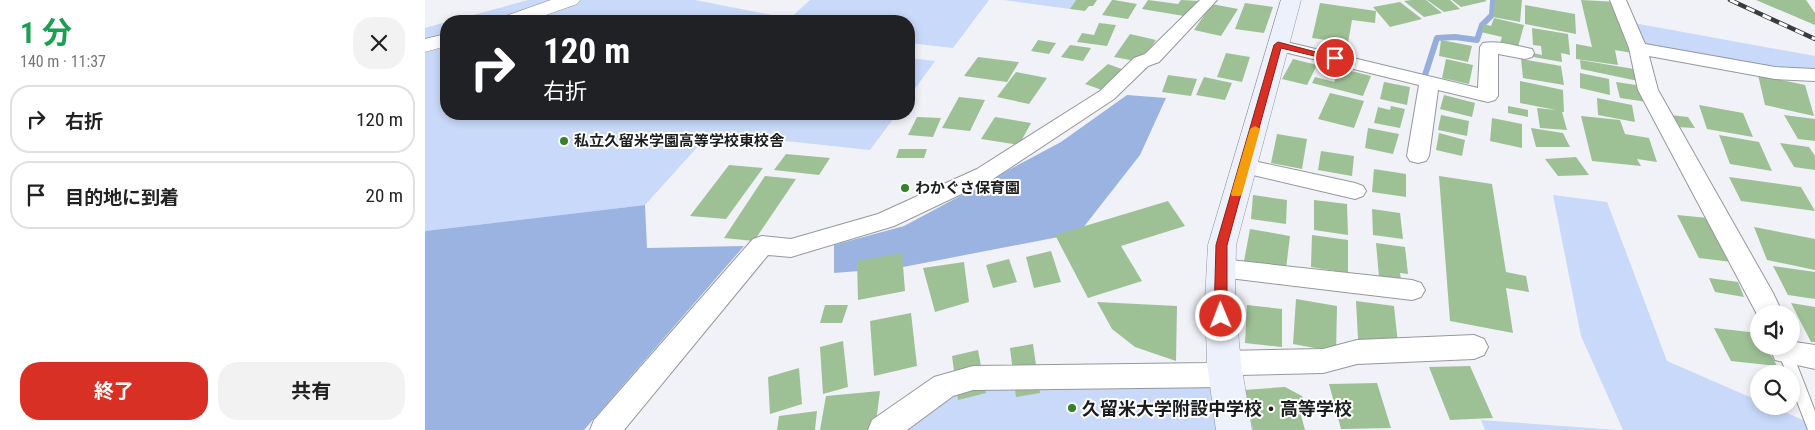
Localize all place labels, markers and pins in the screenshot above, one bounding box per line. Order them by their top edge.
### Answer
pin [1314,37,1356,79]
place label: 私立久留米学園高等学校東校舎 [574,132,785,150]
marker: 私立久留米学園高等学校東校舎 [558,135,570,147]
place label: わかぐさ保育園 [915,179,1020,197]
marker: わかぐさ保育園 [899,182,911,194]
place label: 久留米大学附設中学校・高等学校 [1082,398,1352,419]
marker: 久留米大学附設中学校・高等学校 [1066,402,1078,414]

